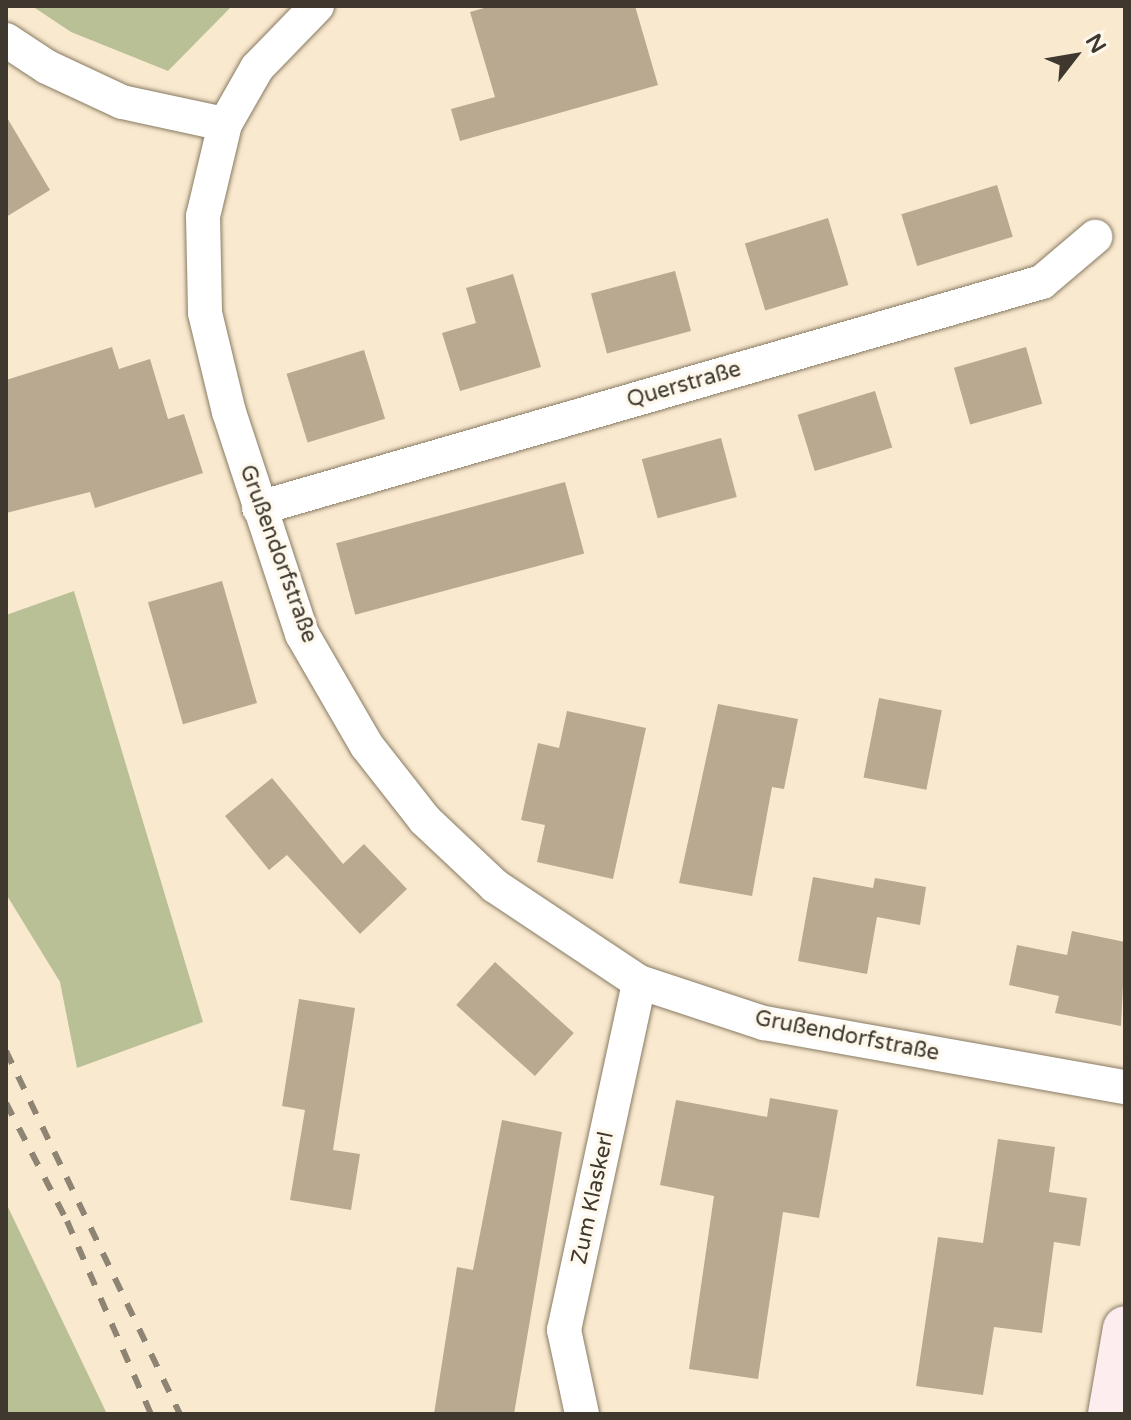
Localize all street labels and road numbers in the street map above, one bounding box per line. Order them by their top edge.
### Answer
street label: Querstraße [624,356,744,414]
street label: Grußendorfstraße [234,461,322,647]
street label: Grußendorfstraße [753,1005,941,1067]
street label: Zum Klaskerl [566,1129,620,1267]

